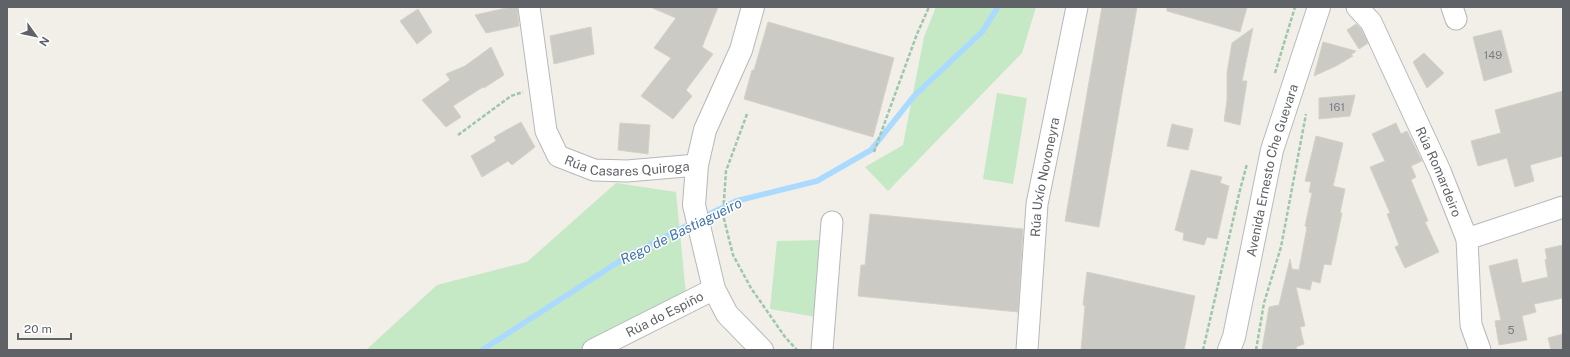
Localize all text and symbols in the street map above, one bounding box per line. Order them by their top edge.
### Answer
north arrow [16,16,56,56]
text: N [37,35,52,48]
house number: 149 [1484,49,1502,61]
street label: Avenida Ernesto Che Guevara [1244,82,1301,258]
house number: 161 [1329,101,1345,113]
street label: Rúa Uxío Novoneyra [1028,116,1062,237]
street label: Rúa Romardeiro [1413,124,1464,219]
street label: Rúa Casares Quiroga [562,152,690,179]
water label: Rego de Bastiagueiro [618,194,745,267]
street label: Rúa do Espiño [623,289,706,340]
scale bar [18,315,71,341]
text: 20 m [24,322,52,336]
house number: 5 [1507,324,1515,336]

